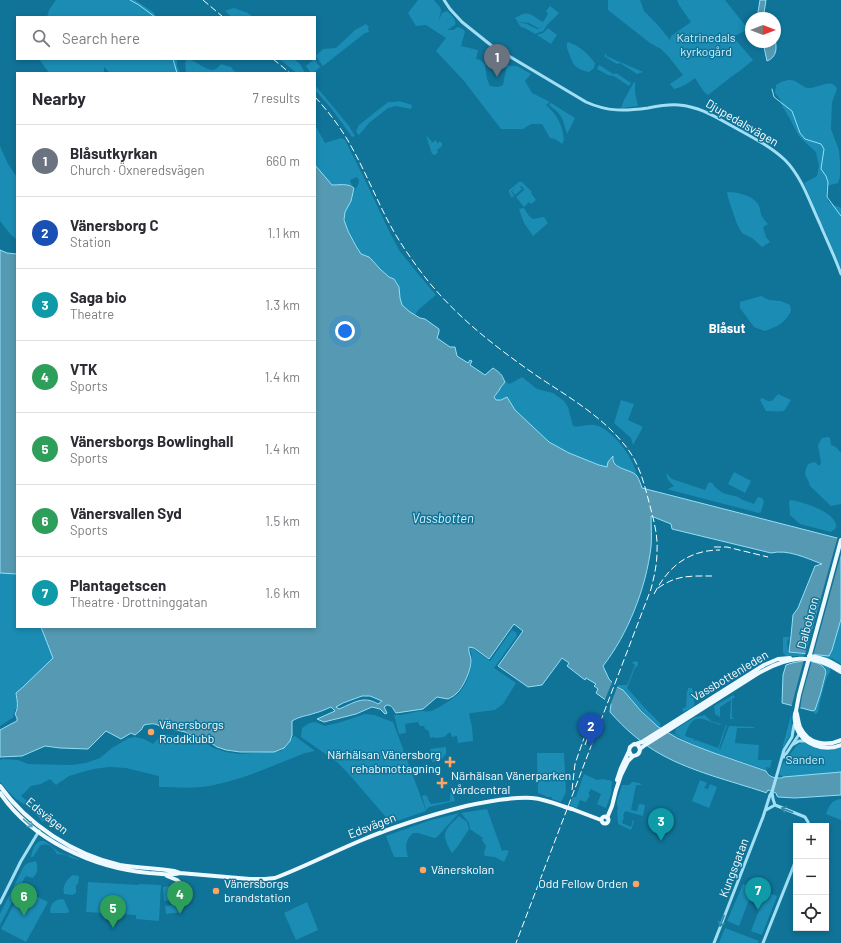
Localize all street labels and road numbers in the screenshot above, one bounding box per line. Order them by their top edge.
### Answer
street label: Djupedalsvägen [704,96,781,149]
street label: Dalbobron [793,595,821,650]
street label: Vassbottenleden [689,647,770,704]
street label: Edsvägen [24,794,72,836]
street label: Edsvägen [346,810,398,841]
street label: Kungsgatan [715,836,751,899]

